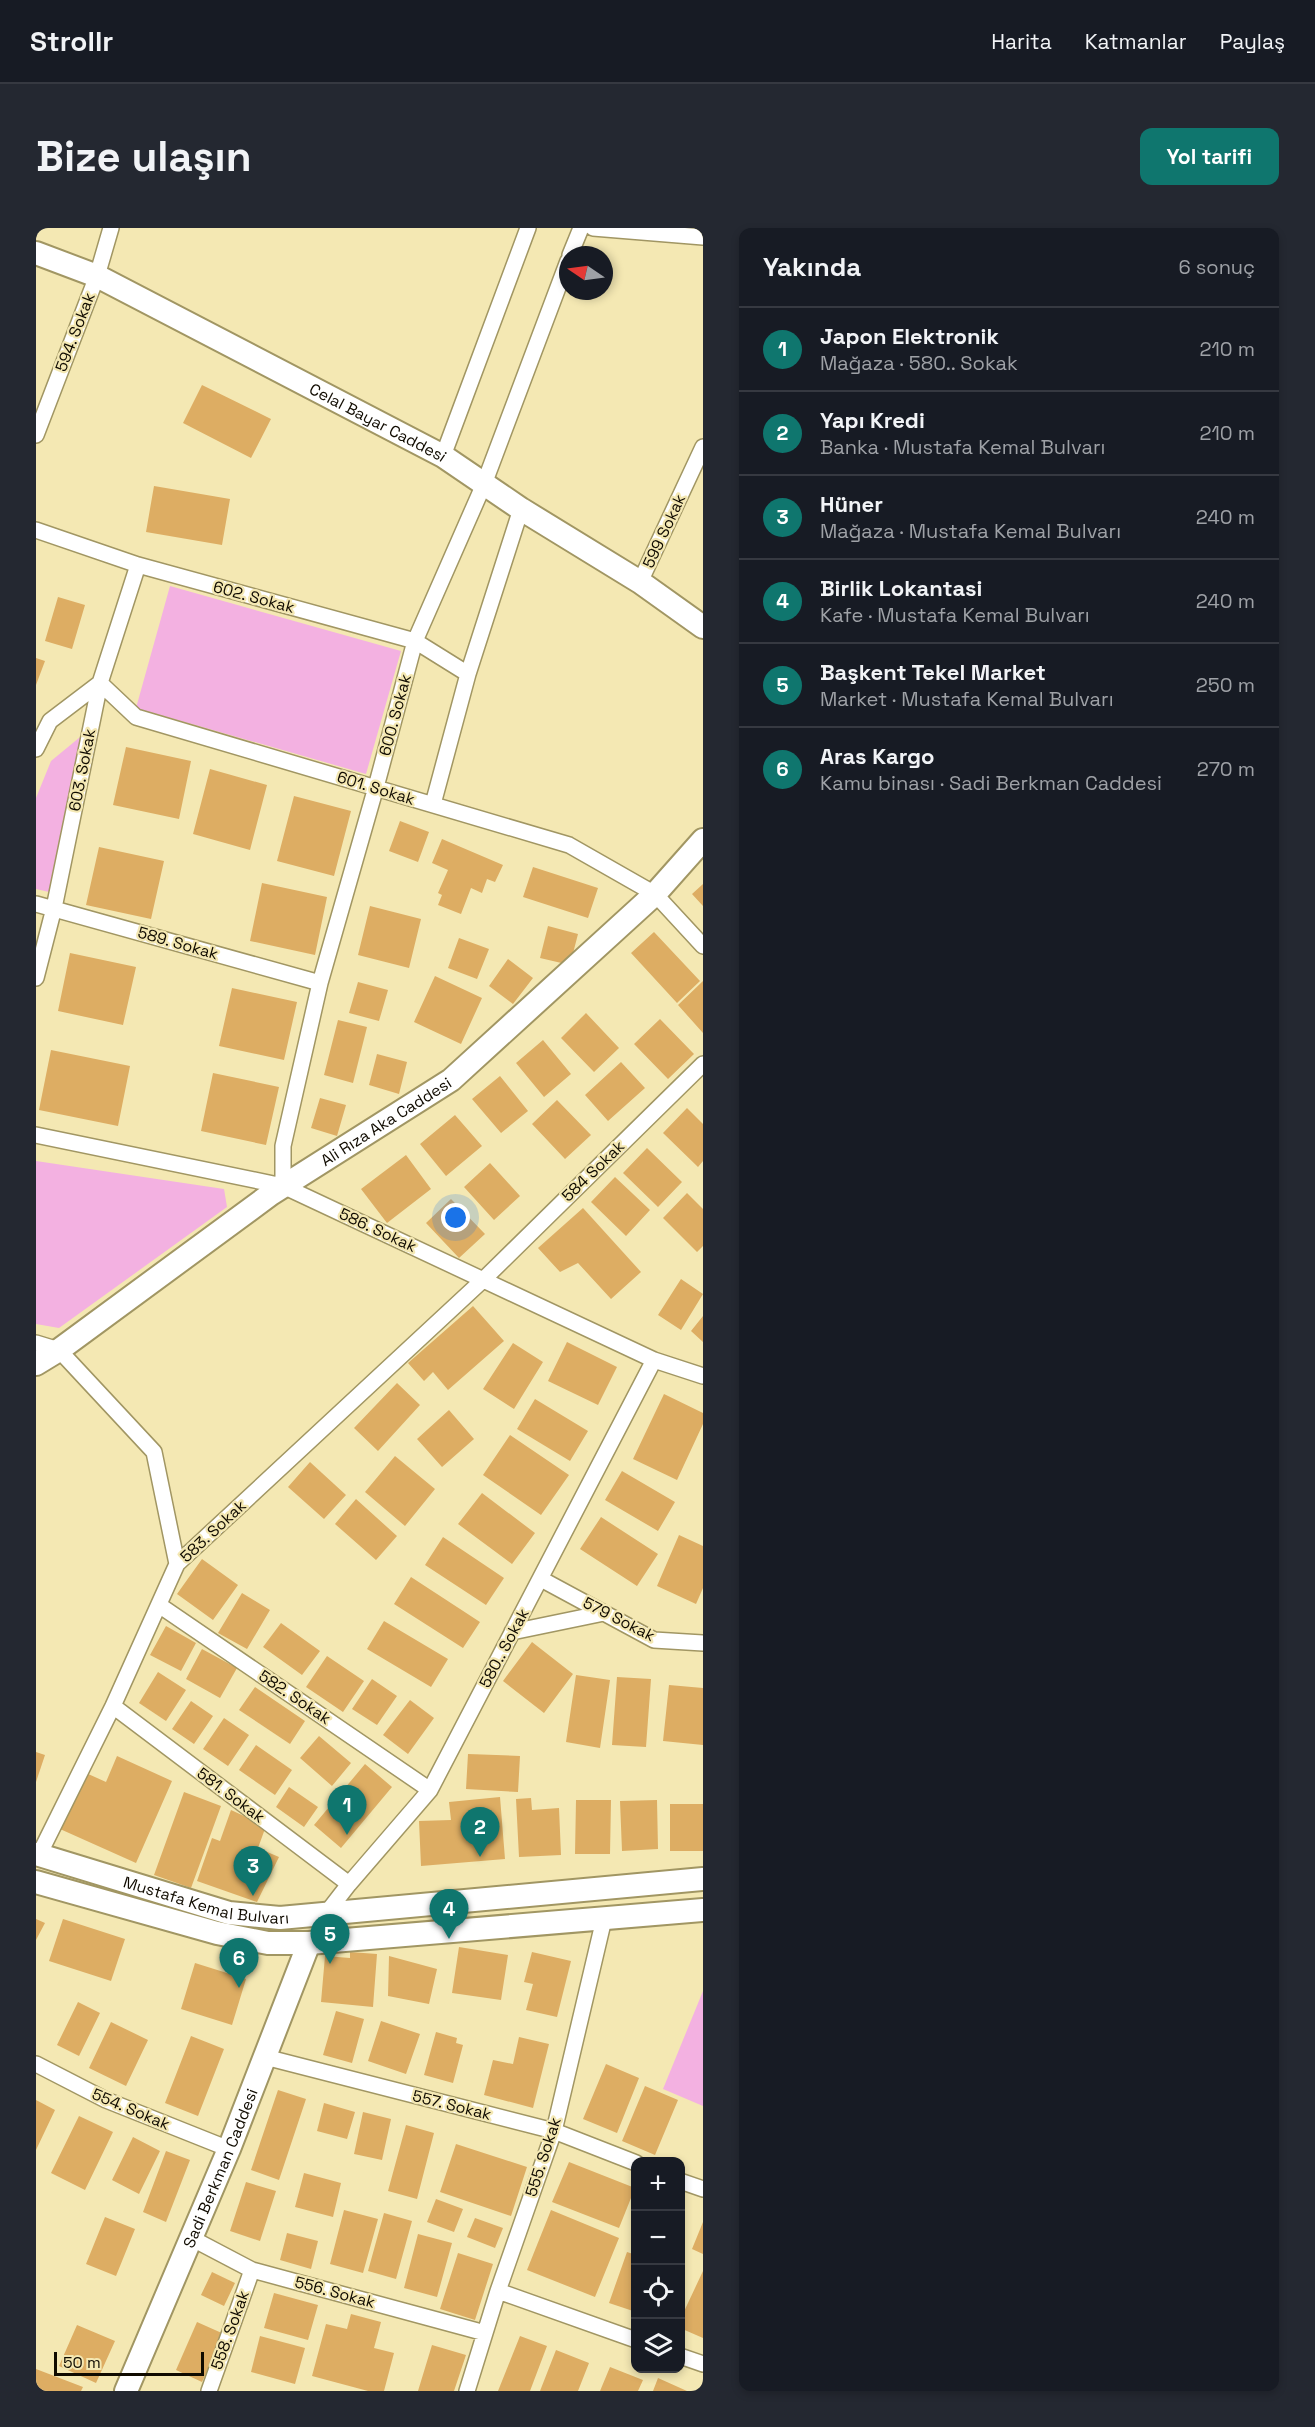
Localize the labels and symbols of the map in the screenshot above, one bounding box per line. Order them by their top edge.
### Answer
north arrow [559,246,613,300]
street label: 594. Sokak [50,289,100,374]
street label: Celal Bayar Caddesi [306,378,451,466]
street label: 599 Sokak [638,490,690,571]
street label: 602. Sokak [211,576,297,618]
street label: 600. Sokak [374,672,416,758]
street label: 603. Sokak [64,727,100,813]
street label: 601. Sokak [335,766,418,810]
street label: 589. Sokak [135,922,221,965]
street label: Ali Rıza Aka Caddesi [316,1072,455,1171]
street label: 584 Sokak [557,1136,629,1206]
street label: 586. Sokak [336,1203,420,1257]
your location [441,1203,470,1232]
street label: 583. Sokak [176,1495,251,1567]
street label: 579 Sokak [579,1592,659,1646]
street label: 580.. Sokak [474,1604,534,1691]
street label: 582. Sokak [255,1665,335,1729]
street label: 581. Sokak [193,1763,269,1828]
pin: 1 [328,1786,366,1835]
pin: 2 [460,1808,500,1857]
pin: 3 [234,1846,272,1896]
street label: Mustafa Kemal Bulvarı [121,1871,290,1929]
pin: 4 [430,1890,468,1939]
pin: 5 [310,1914,350,1964]
pin: 6 [220,1938,258,1988]
street label: 554. Sokak [89,2083,174,2135]
street label: Sadi Berkman Caddesi [178,2085,262,2251]
street label: 557. Sokak [410,2085,494,2125]
street label: 555. Sokak [520,2114,566,2199]
street label: 556. Sokak [292,2271,378,2313]
street label: 558. Sokak [206,2287,254,2372]
scale bar [54,2349,204,2376]

